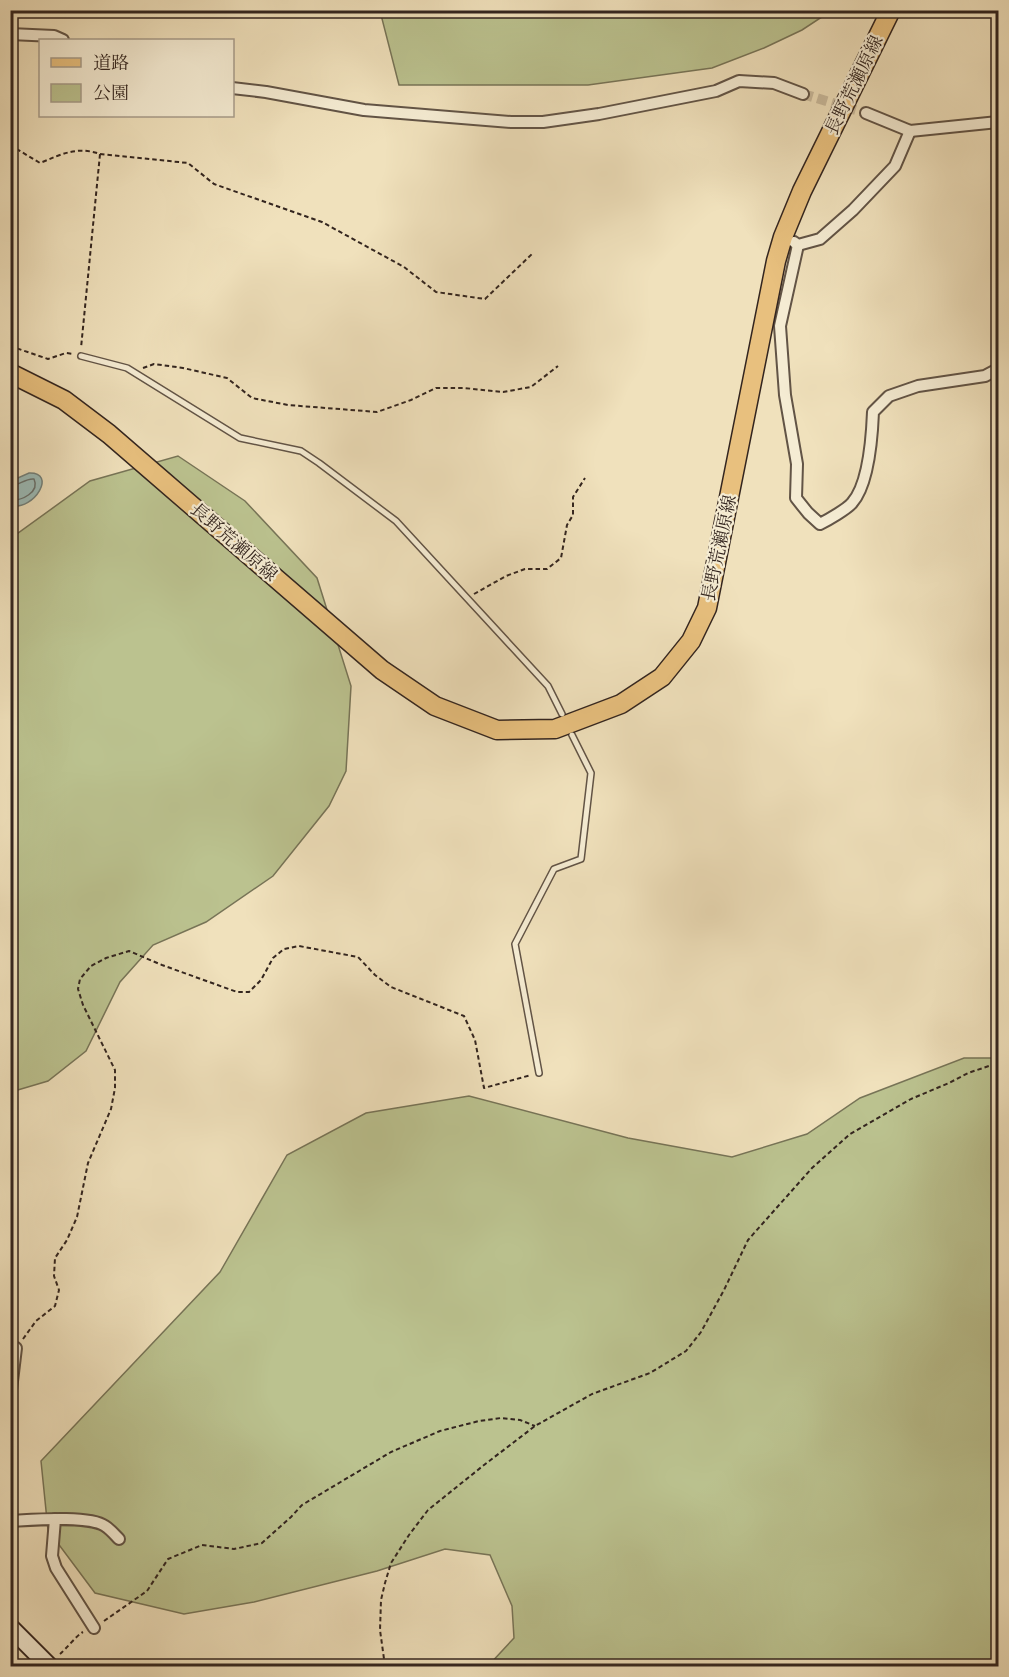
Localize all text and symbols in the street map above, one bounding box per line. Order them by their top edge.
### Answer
street label: 長野荒瀬原線 [820,32,888,138]
legend [39,39,234,117]
text: 道路 [93,52,129,74]
text: 公園 [93,82,129,104]
street label: 長野荒瀬原線 [697,493,741,603]
street label: 長野荒瀬原線 [186,498,282,586]

